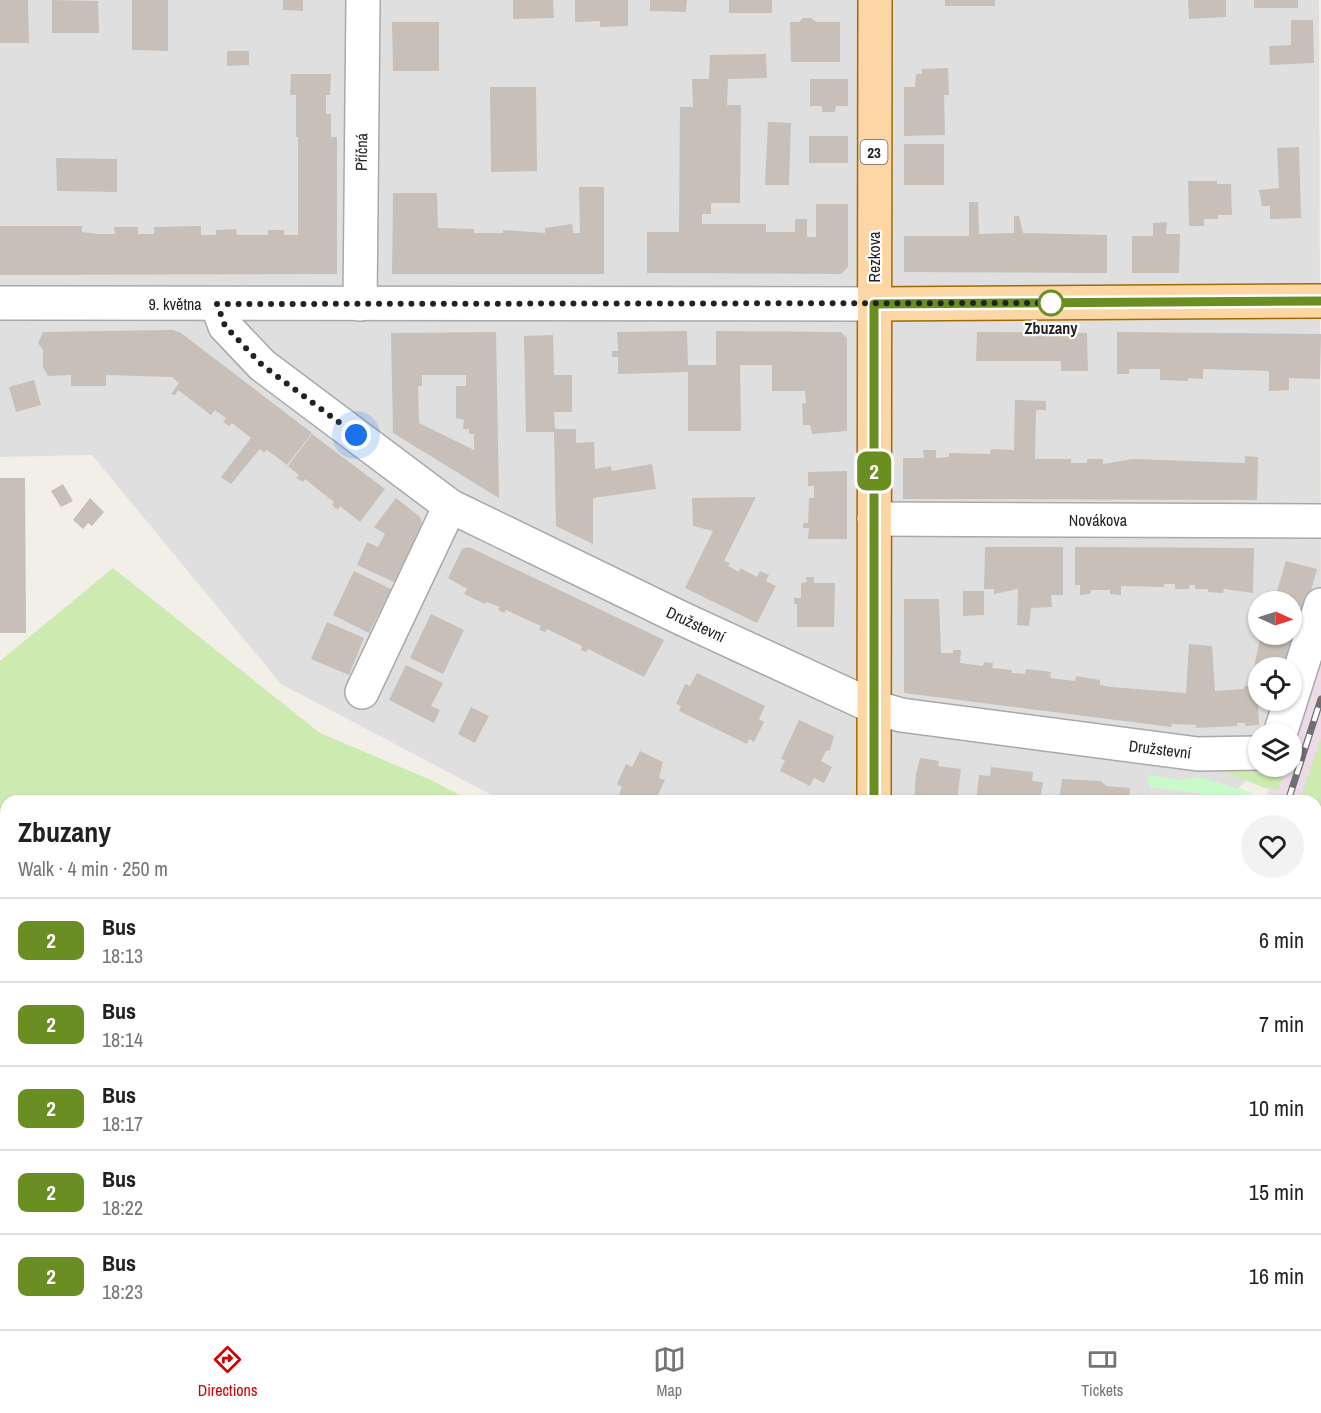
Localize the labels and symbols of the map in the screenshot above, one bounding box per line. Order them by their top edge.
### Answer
street label: Příčná [350,132,372,171]
road number: 23 [860,140,888,164]
street label: Rezkova [863,231,885,283]
marker: Zbuzany [1038,290,1064,316]
street label: 9. května [148,293,202,315]
place label: Zbuzany [1024,317,1078,339]
your location [341,420,371,450]
line badge: 2 [854,452,894,490]
street label: Novákova [1069,509,1128,531]
north arrow [1248,591,1302,645]
street label: Družstevní [663,601,729,647]
street label: Družstevní [1128,734,1193,764]

